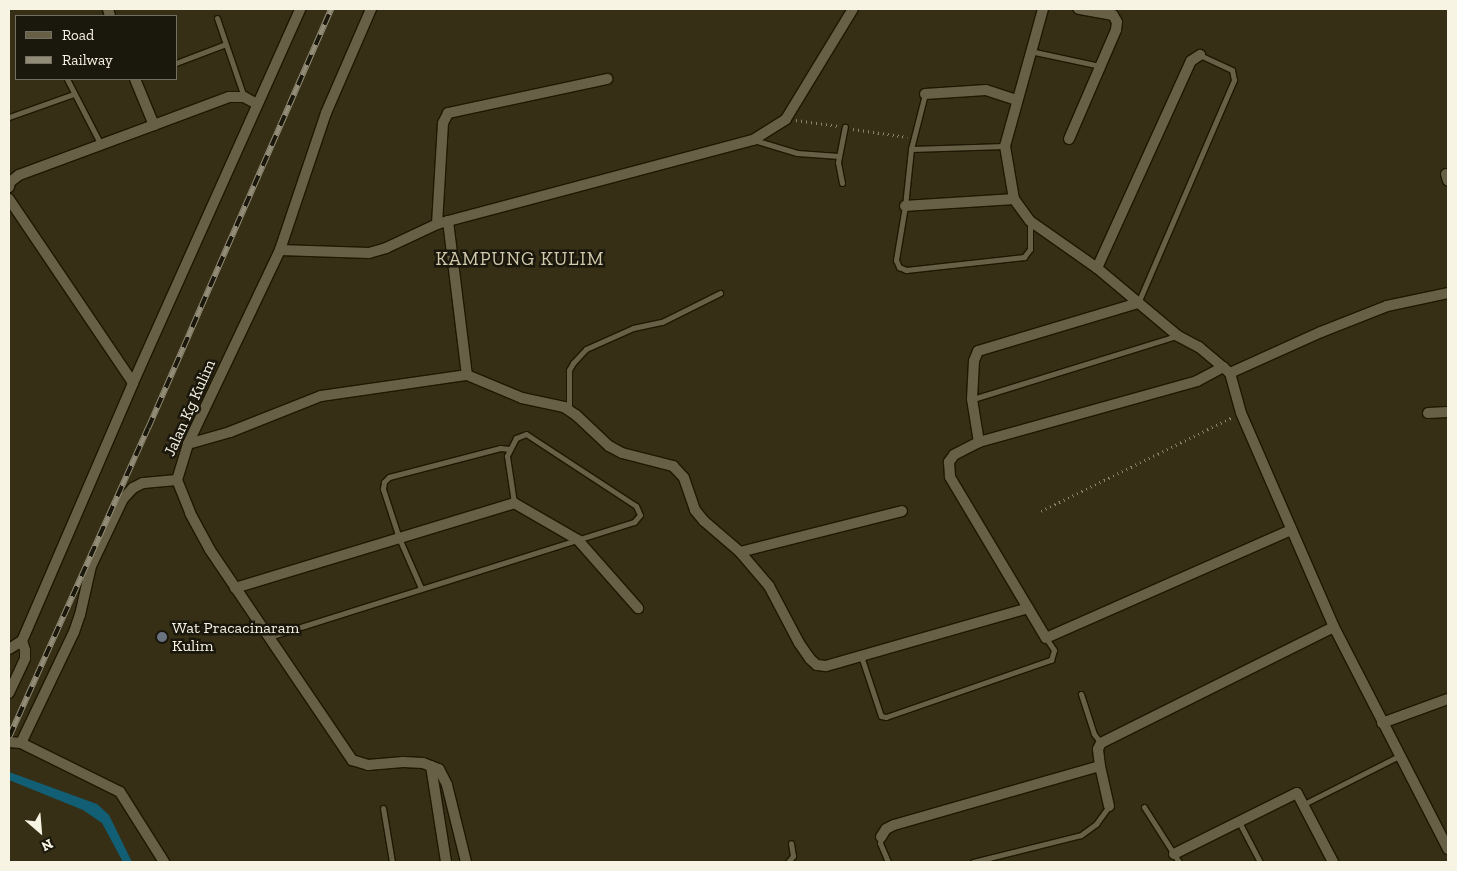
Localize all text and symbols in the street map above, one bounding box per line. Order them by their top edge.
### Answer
legend [15,15,178,80]
text: Road [62,26,94,44]
text: Railway [62,51,113,69]
district label: KAMPUNG KULIM [434,248,606,270]
street label: Jalan Kg Kulim [160,357,220,459]
place label: Wat Pracacinaram Kulim [172,618,299,656]
marker: Wat Pracacinaram Kulim [156,631,168,643]
north arrow [15,806,65,856]
text: N [38,835,56,855]

